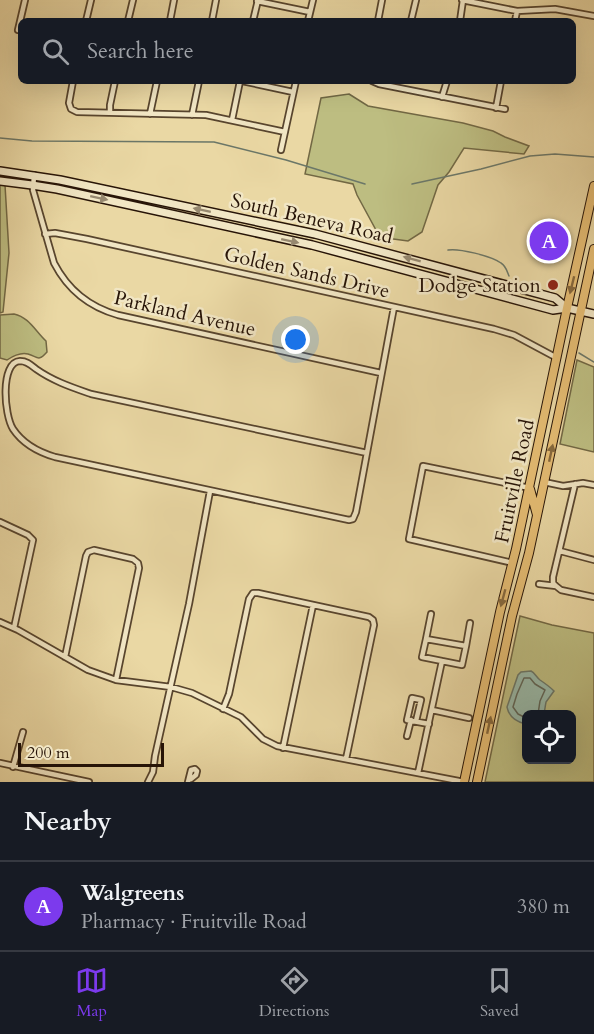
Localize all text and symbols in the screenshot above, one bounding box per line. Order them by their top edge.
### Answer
search box [18,18,576,84]
icon: search [39,35,72,68]
text: Search here [87,36,194,66]
street label: South Beneva Road [228,187,396,250]
one-way arrow [90,194,109,204]
one-way arrow [192,205,211,214]
pin: A [530,218,568,264]
one-way arrow [281,236,299,246]
street label: Golden Sands Drive [221,240,392,305]
one-way arrow [403,254,421,264]
place label: Dodge Station [419,272,542,299]
one-way arrow [567,275,577,294]
marker: Dodge Station [546,278,560,292]
street label: Parkland Avenue [111,284,258,343]
your location [281,325,310,354]
street label: Fruitville Road [488,416,541,546]
one-way arrow [546,443,556,462]
one-way arrow [498,589,508,607]
map controls [522,710,576,764]
button: locate [522,710,576,764]
one-way arrow [485,715,494,734]
scale bar [18,740,164,768]
text: 200 m [27,742,69,764]
text: Nearby [24,804,112,839]
text: Walgreens [81,878,184,908]
text: A [36,893,51,920]
text: 380 m [517,893,570,920]
text: Pharmacy · Fruitville Road [81,908,307,935]
tab: Map [75,964,108,1022]
tab: Directions [259,964,329,1022]
tab: Saved [480,964,519,1022]

